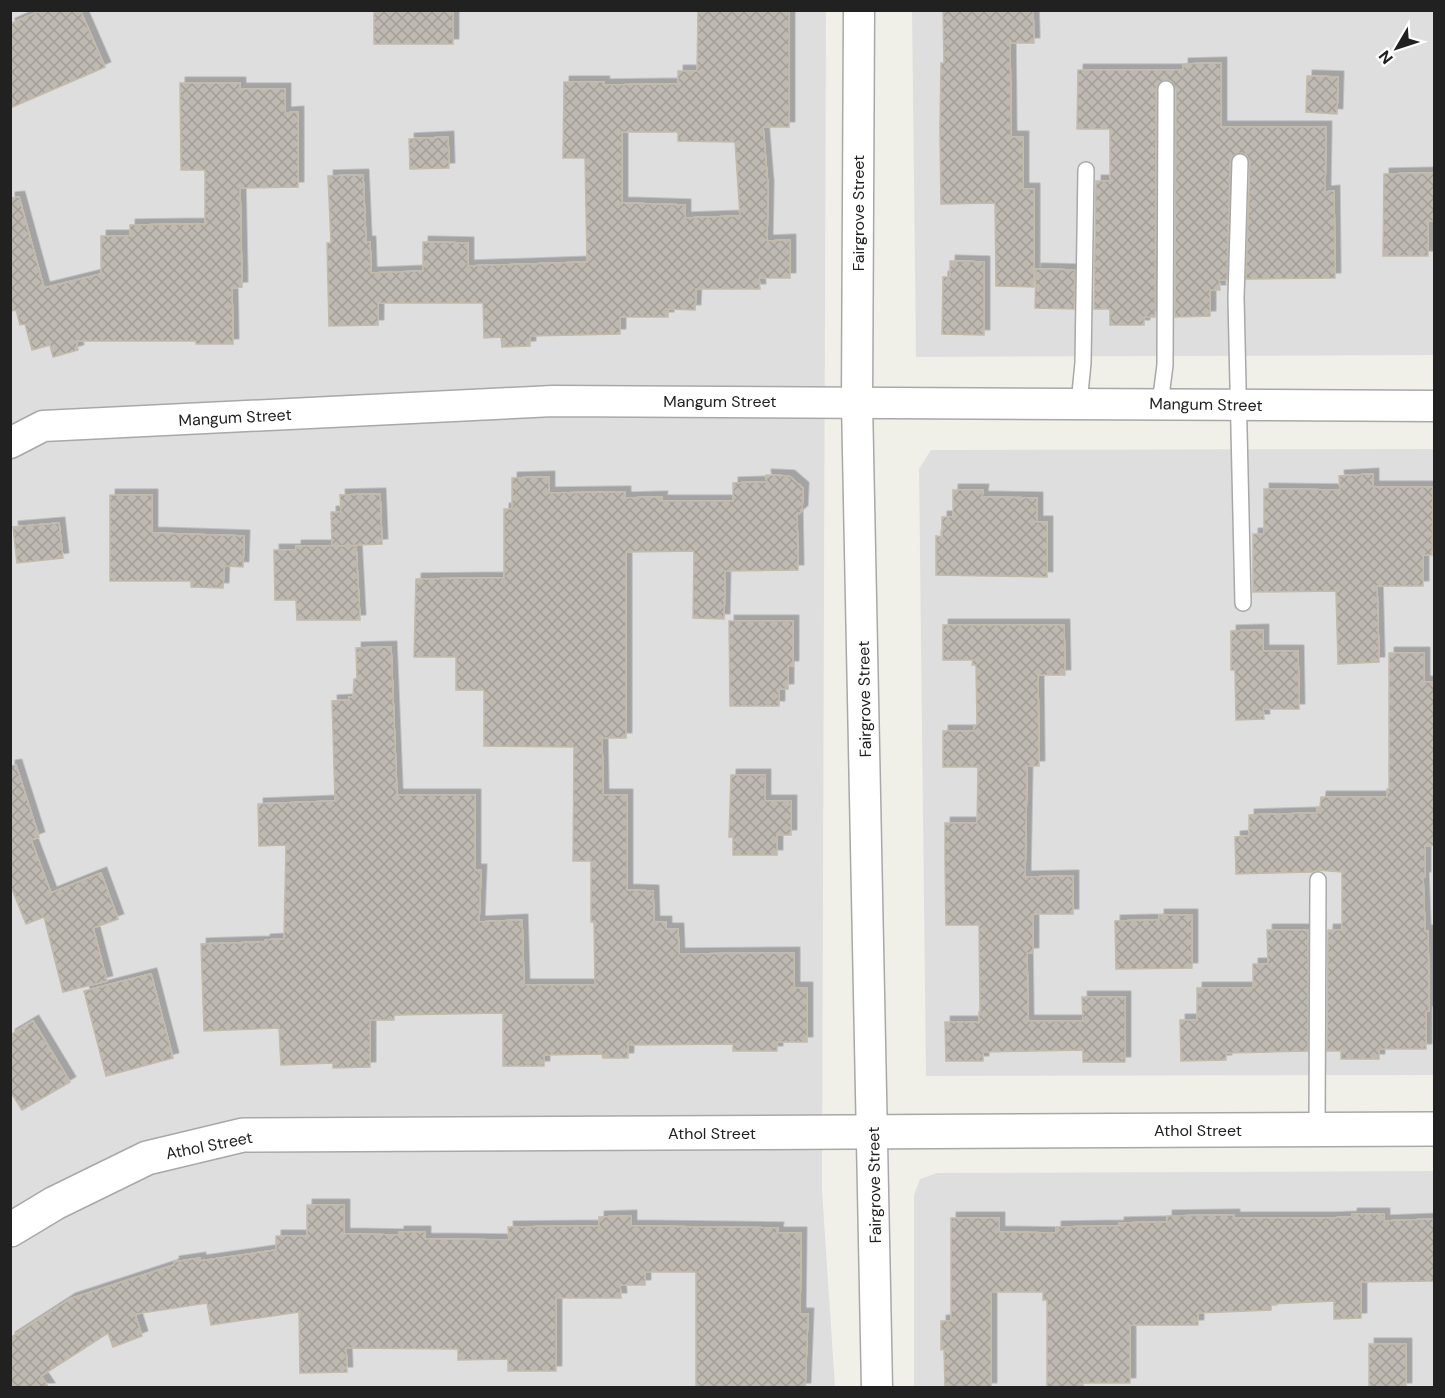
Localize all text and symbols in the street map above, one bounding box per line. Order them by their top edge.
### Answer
north arrow [1367,18,1427,78]
text: N [1374,46,1398,68]
street label: Fairgrove Street [848,155,869,271]
street label: Mangum Street [663,391,777,412]
street label: Mangum Street [1149,393,1263,416]
street label: Mangum Street [178,404,292,431]
street label: Fairgrove Street [853,640,876,757]
street label: Athol Street [1154,1120,1242,1141]
street label: Athol Street [668,1123,756,1144]
street label: Fairgrove Street [863,1126,886,1243]
street label: Athol Street [164,1127,254,1164]

